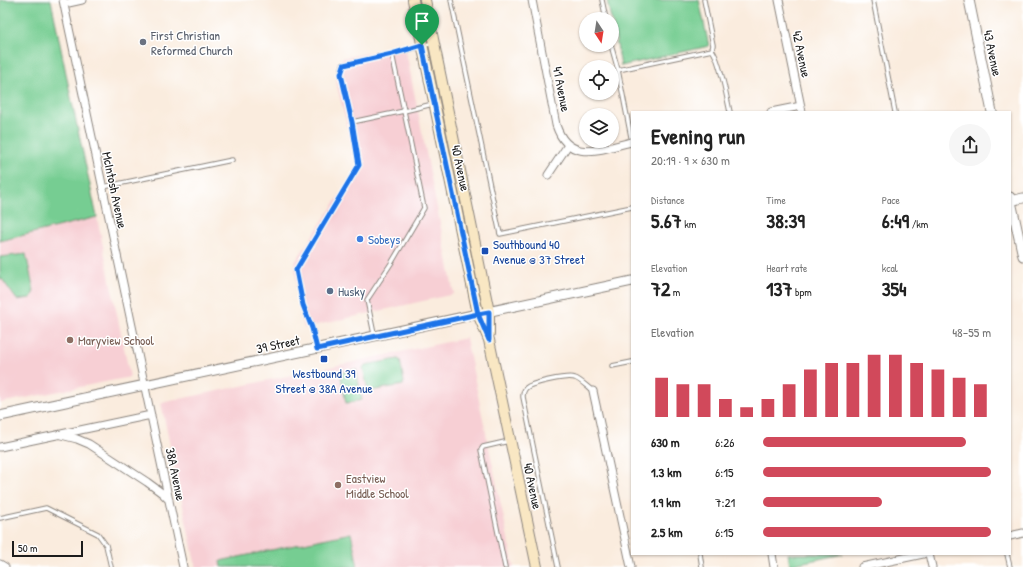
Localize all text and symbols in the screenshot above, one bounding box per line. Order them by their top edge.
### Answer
pin [405,4,439,45]
icon: arrive [411,10,433,32]
north arrow [579,12,619,52]
map controls [579,12,619,148]
place label: First Christian Reformed Church [150,26,233,59]
street label: 43 Avenue [979,28,1007,78]
street label: 42 Avenue [788,29,816,79]
marker: First Christian Reformed Church [138,37,148,47]
button: locate [579,60,619,100]
street label: 41 Avenue [549,65,575,113]
button: layers [579,108,619,148]
text: Evening run [651,121,745,151]
button: share [949,124,991,166]
street label: 40 Avenue [447,143,475,193]
street label: McIntosh Avenue [98,150,132,230]
text: 20:19 · 9 × 630 m [651,151,730,169]
text: Distance [651,193,685,207]
text: Time [766,193,786,207]
text: Pace [882,193,900,207]
text: 5.67 [651,207,682,234]
text: 38:39 [766,207,805,234]
text: 6:49 [882,207,909,234]
text: km [682,217,696,231]
text: /km [909,217,928,231]
place label: Sobeys [368,230,400,248]
marker: Sobeys [355,234,365,244]
place label: Southbound 40 Avenue @ 37 Street [493,235,585,268]
marker: Southbound 40 Avenue @ 37 Street [480,246,490,256]
text: Elevation [651,261,688,275]
text: Heart rate [766,261,807,275]
text: kcal [882,261,898,275]
text: 72 [651,275,670,302]
text: 137 [766,275,792,302]
text: 354 [882,275,907,302]
place label: Husky [338,282,366,300]
text: m [670,285,680,299]
text: bpm [792,285,812,299]
marker: Husky [325,286,335,296]
text: Elevation [651,323,694,341]
text: 48–55 m [952,323,991,341]
place label: Maryview School [78,331,155,349]
street label: 39 Street [255,331,302,357]
marker: Maryview School [65,335,75,345]
marker: Westbound 39 Street @ 38A Avenue [319,354,329,364]
place label: Westbound 39 Street @ 38A Avenue [275,364,373,397]
text: 630 m [651,433,680,451]
text: 6:26 [715,433,734,451]
street label: 38A Avenue [162,446,190,502]
street label: 40 Avenue [519,461,547,511]
text: 1.3 km [651,463,682,481]
text: 6:15 [715,463,733,481]
place label: Eastview Middle School [346,469,409,502]
marker: Eastview Middle School [333,480,343,490]
text: 1.9 km [651,493,681,511]
text: 7:21 [715,493,735,511]
text: 2.5 km [651,523,683,541]
text: 6:15 [715,523,733,541]
scale bar [12,539,83,558]
text: 50 m [18,541,38,555]

